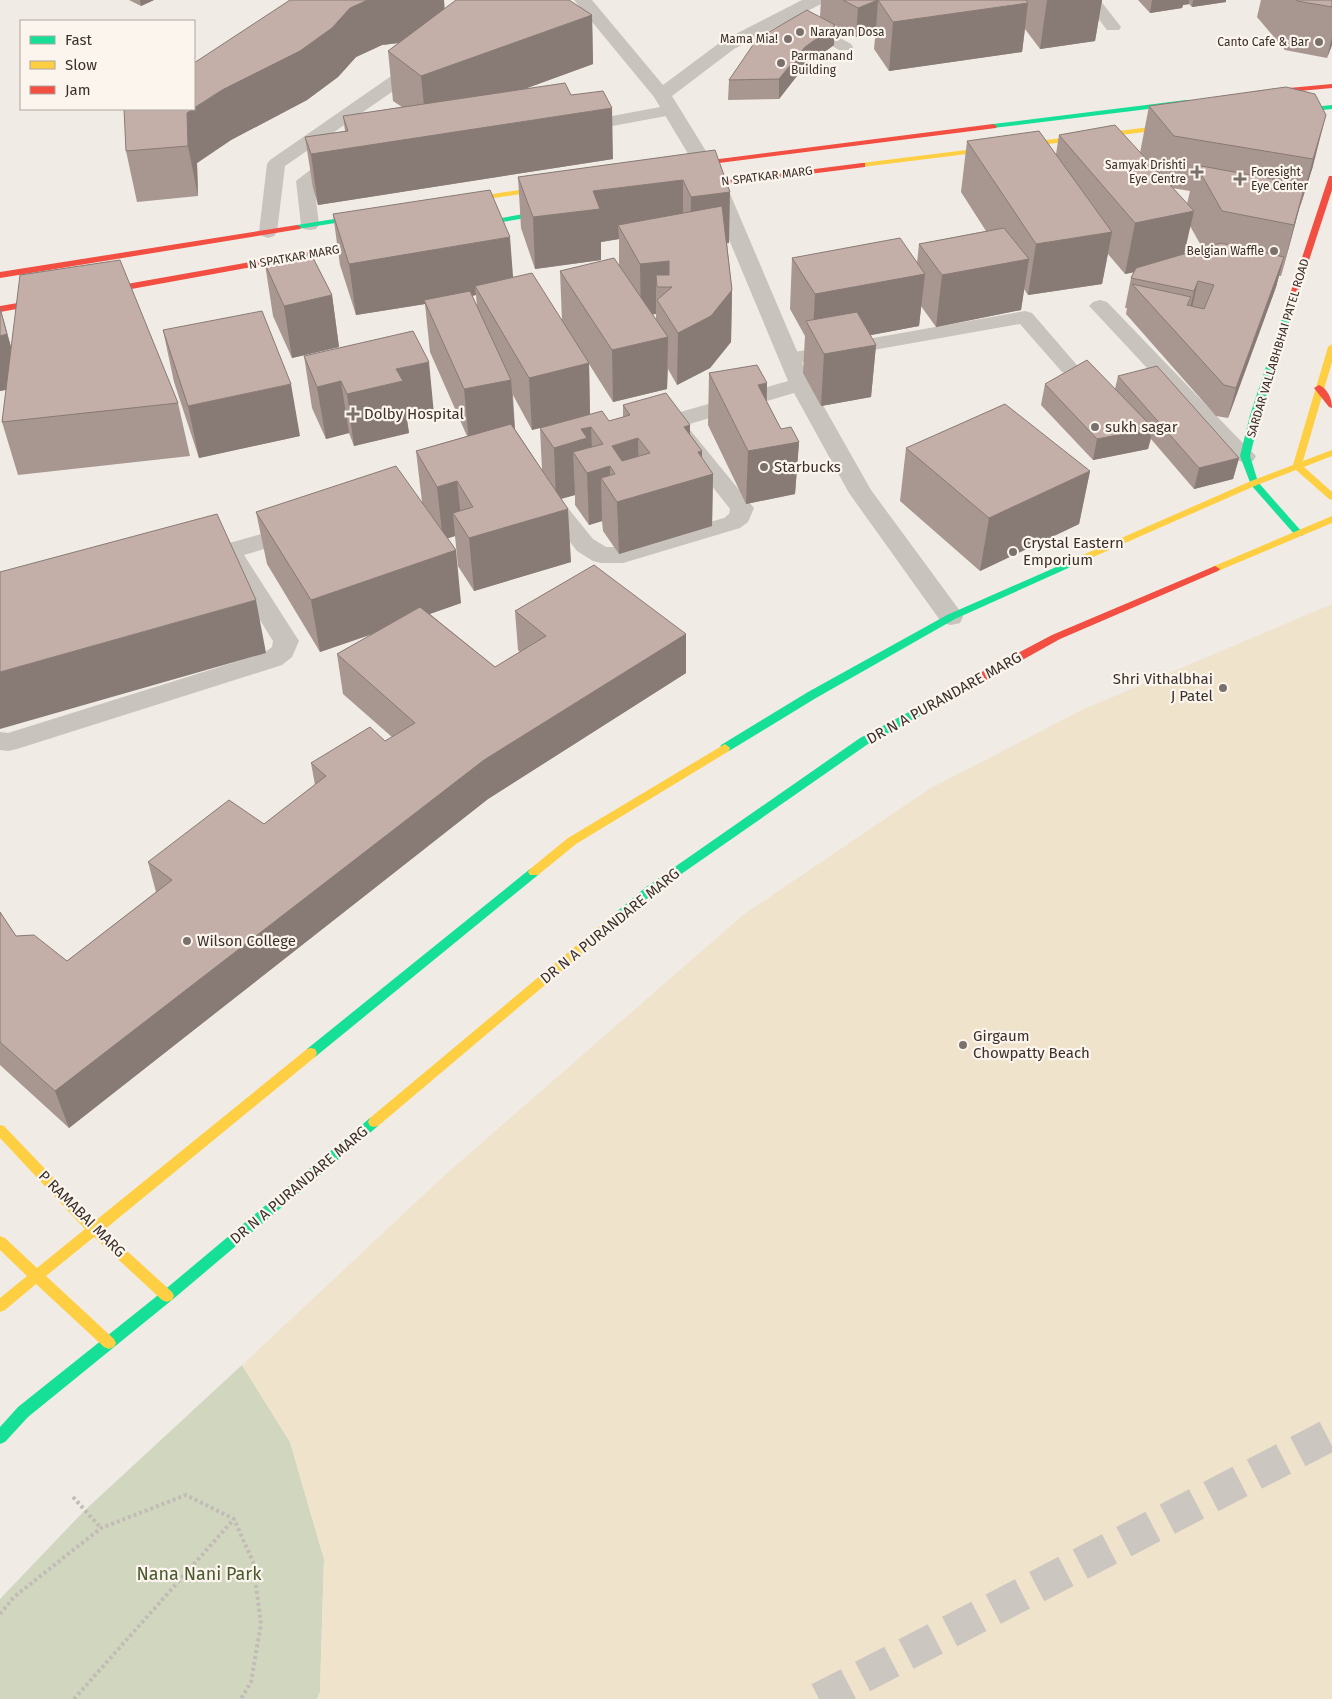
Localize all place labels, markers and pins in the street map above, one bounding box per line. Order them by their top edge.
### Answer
place label: Narayan Dosa [810,25,885,39]
marker: Narayan Dosa [794,26,806,38]
place label: Mama Mia! [720,32,778,46]
marker: Mama Mia! [782,33,794,45]
place label: Canto Cafe & Bar [1217,35,1309,49]
marker: Canto Cafe & Bar [1313,36,1325,48]
place label: Parmanand Building [791,49,853,77]
marker: Parmanand Building [775,57,787,69]
place label: Samyak Drishti Eye Centre [1105,158,1186,186]
marker: Samyak Drishti Eye Centre [1190,165,1204,179]
place label: Foresight Eye Center [1251,165,1309,193]
marker: Foresight Eye Center [1233,172,1247,186]
place label: Belgian Waffle [1187,244,1264,258]
marker: Belgian Waffle [1268,245,1280,257]
place label: Dolby Hospital [364,405,464,423]
marker: Dolby Hospital [346,407,360,421]
place label: sukh sagar [1105,418,1178,436]
marker: sukh sagar [1089,421,1101,433]
place label: Starbucks [774,458,841,476]
marker: Starbucks [758,461,770,473]
place label: Crystal Eastern Emporium [1023,534,1124,569]
marker: Crystal Eastern Emporium [1007,546,1019,558]
place label: Shri Vithalbhai J Patel [1113,670,1214,705]
marker: Shri Vithalbhai J Patel [1217,682,1229,694]
place label: Wilson College [197,932,296,950]
marker: Wilson College [181,935,193,947]
place label: Girgaum Chowpatty Beach [973,1027,1090,1062]
marker: Girgaum Chowpatty Beach [957,1039,969,1051]

